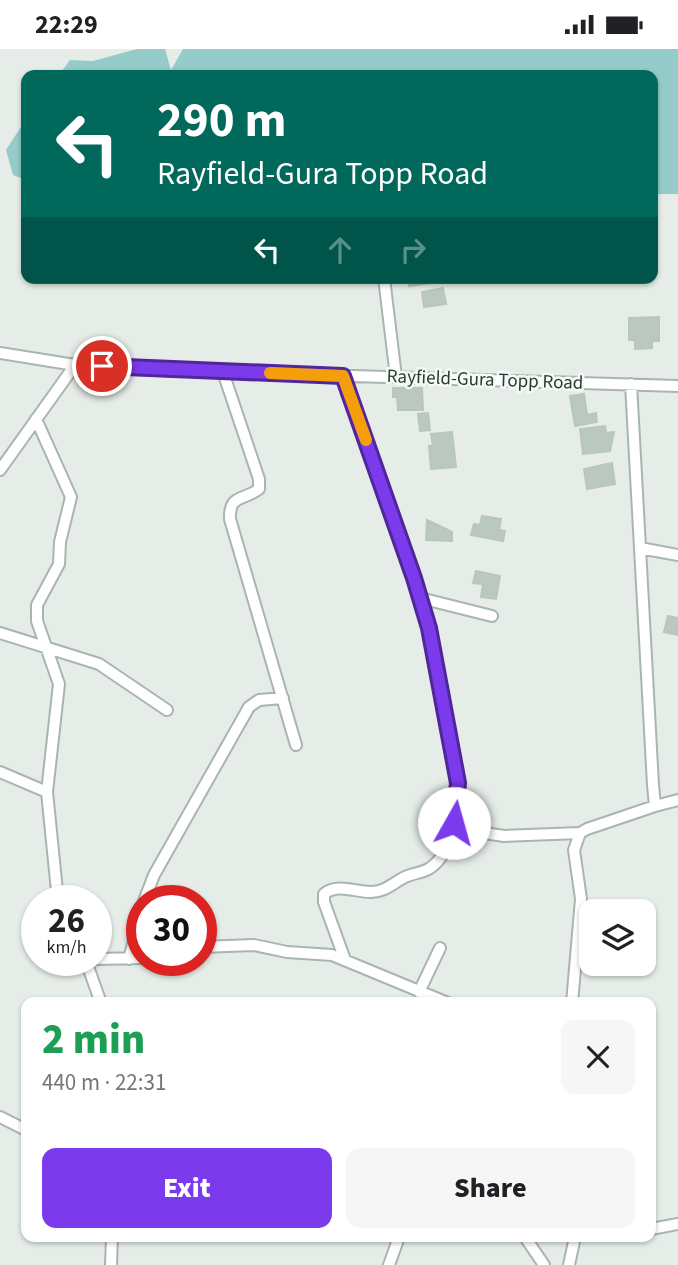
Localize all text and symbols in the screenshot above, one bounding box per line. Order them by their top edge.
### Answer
text: 22:29 [35,6,98,43]
text: 290 m [157,86,286,156]
icon: left [42,98,133,189]
text: Rayfield-Gura Topp Road [157,151,488,197]
icon: left [248,231,286,269]
icon: ahead [321,231,359,269]
icon: right [394,231,432,269]
pin [72,336,132,396]
icon: arrive [83,347,121,385]
street label: Rayfield-Gura Topp Road [386,363,584,397]
position arrow [417,786,491,860]
speed limit sign: 30 [126,885,217,976]
text: 26 [48,896,85,946]
map controls [579,899,656,976]
button: layers [579,899,656,976]
text: km/h [47,935,86,960]
text: 2 min [42,1010,145,1070]
button: close [561,1020,635,1094]
text: 440 m · 22:31 [42,1066,166,1099]
button: Exit [42,1148,332,1228]
button: Share [346,1148,635,1228]

